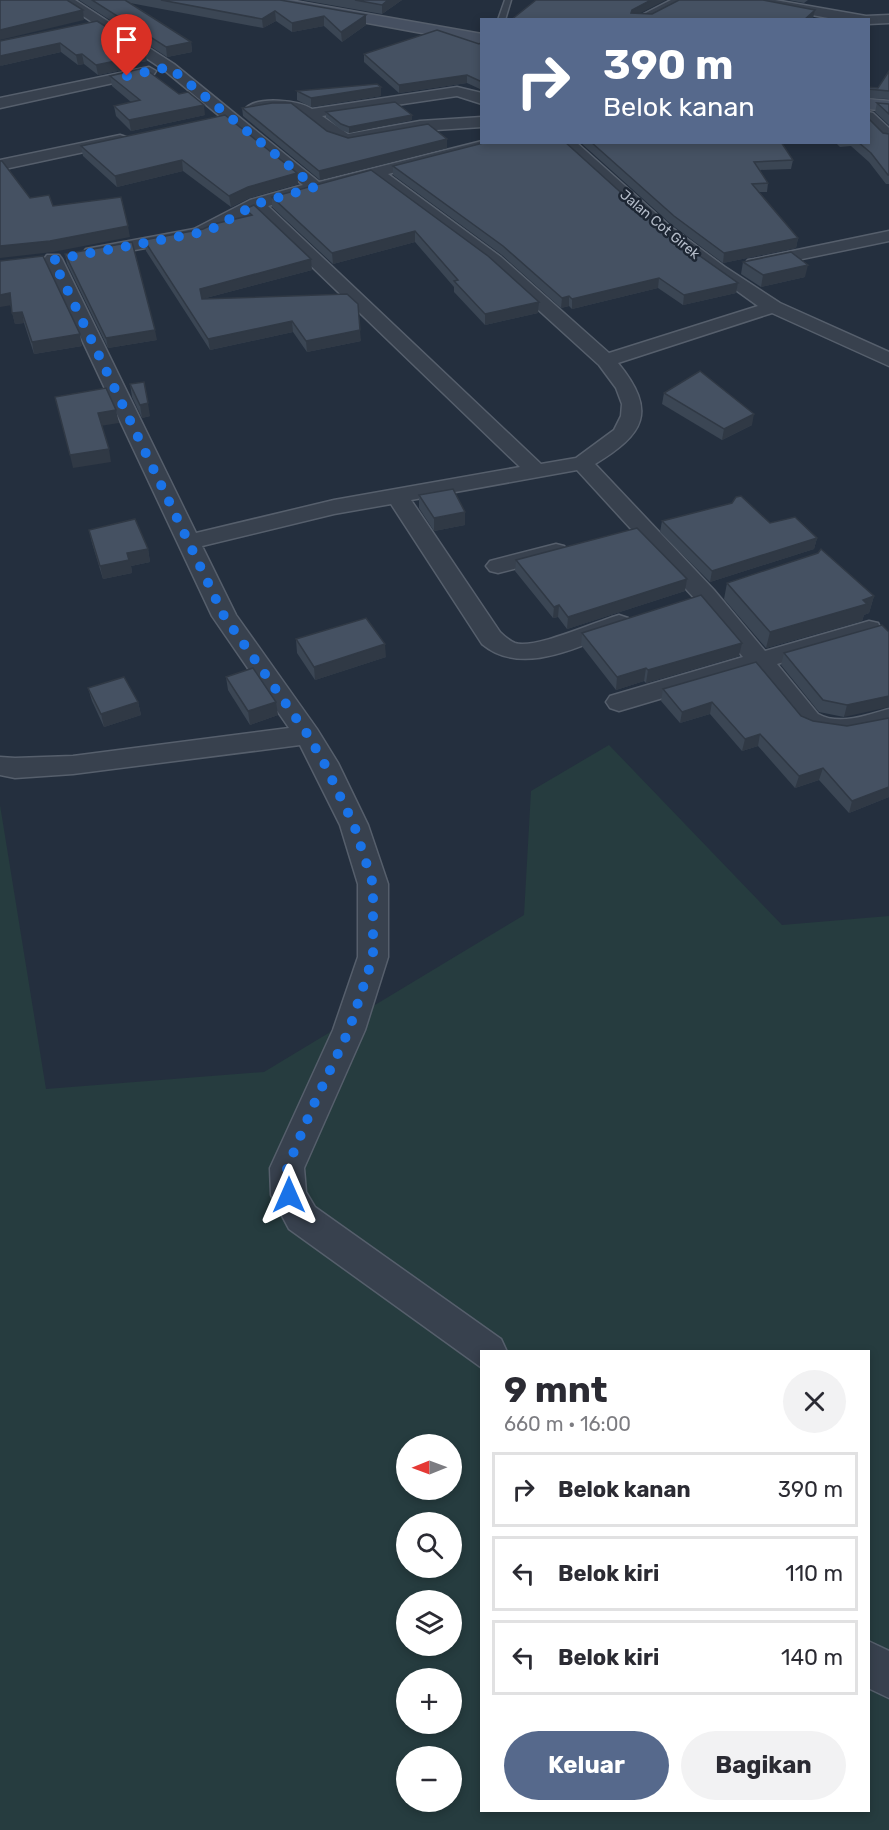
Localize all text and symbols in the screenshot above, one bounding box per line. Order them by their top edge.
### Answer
pin [101,14,152,76]
icon: arrive [110,23,143,56]
text: 390 m [603,40,734,90]
icon: right [504,42,582,120]
text: Belok kanan [603,91,755,123]
street label: Jalan Cot Girek [616,186,704,263]
position arrow [257,1163,321,1227]
text: 9 mnt [504,1368,607,1411]
button: close [783,1370,846,1433]
text: 660 m · 16:00 [504,1412,631,1436]
north arrow [396,1434,462,1500]
map controls [396,1434,462,1812]
icon: right [507,1473,540,1506]
text: Belok kanan [558,1476,691,1503]
text: 390 m [778,1476,843,1503]
button: search [396,1512,462,1578]
icon: left [507,1557,540,1590]
text: Belok kiri [558,1560,659,1587]
text: 110 m [785,1560,843,1587]
button: layers [396,1590,462,1656]
icon: left [507,1641,540,1674]
text: Belok kiri [558,1644,659,1671]
text: 140 m [781,1644,843,1671]
button: + [396,1668,462,1734]
button: Keluar [504,1731,669,1800]
button: Bagikan [681,1731,846,1800]
button: − [396,1746,462,1812]

